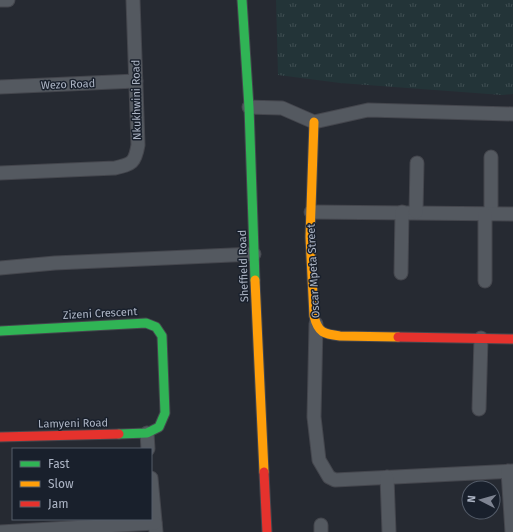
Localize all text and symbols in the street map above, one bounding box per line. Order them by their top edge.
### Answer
street label: Nkukhwini Road [129,60,144,140]
street label: Wezo Road [41,77,95,92]
street label: Oscar Mpeta Street [305,223,322,319]
street label: Sheffield Road [236,230,251,302]
street label: Zizeni Crescent [62,305,138,322]
street label: Lamyeni Road [38,416,108,431]
legend [12,448,152,520]
text: Fast [48,457,70,471]
text: Slow [48,477,74,491]
north arrow [461,480,501,520]
text: N [465,495,478,503]
text: Jam [48,497,68,511]

